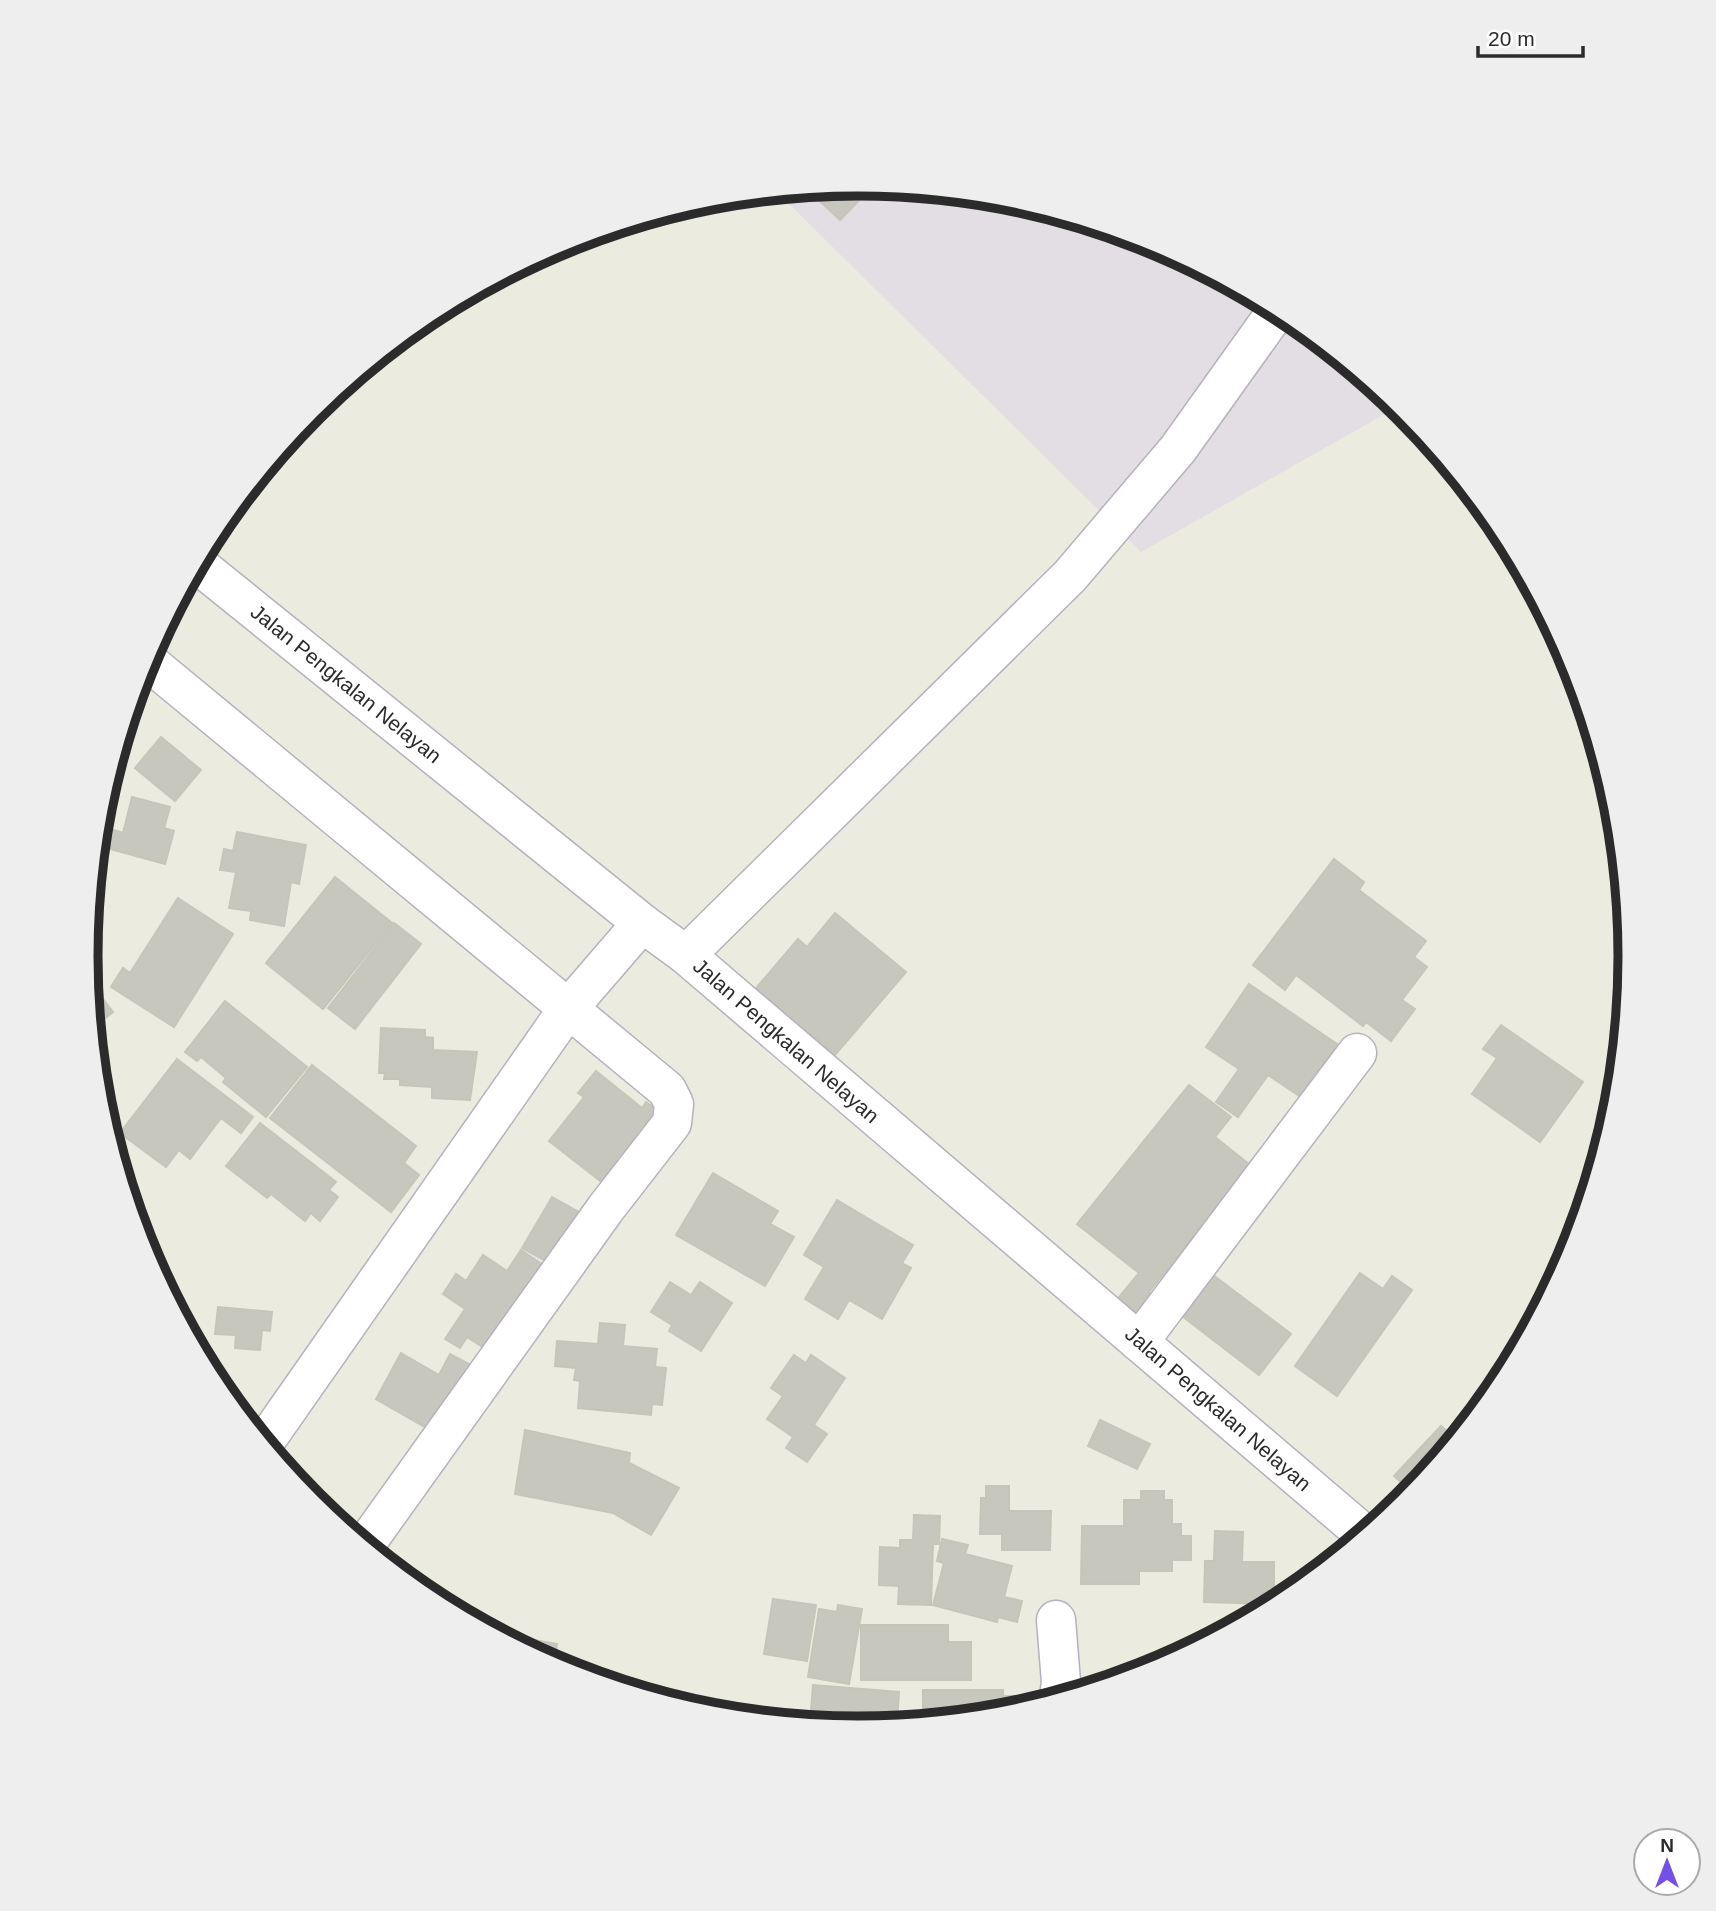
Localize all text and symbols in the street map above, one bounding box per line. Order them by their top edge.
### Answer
scale bar [1478,14,1583,58]
text: 20 m [1488,27,1535,50]
street label: Jalan Pengkalan Nelayan [247,600,446,767]
street label: Jalan Pengkalan Nelayan [689,954,884,1127]
street label: Jalan Pengkalan Nelayan [1121,1322,1316,1495]
north arrow [1632,1827,1702,1897]
text: N [1660,1835,1674,1856]

